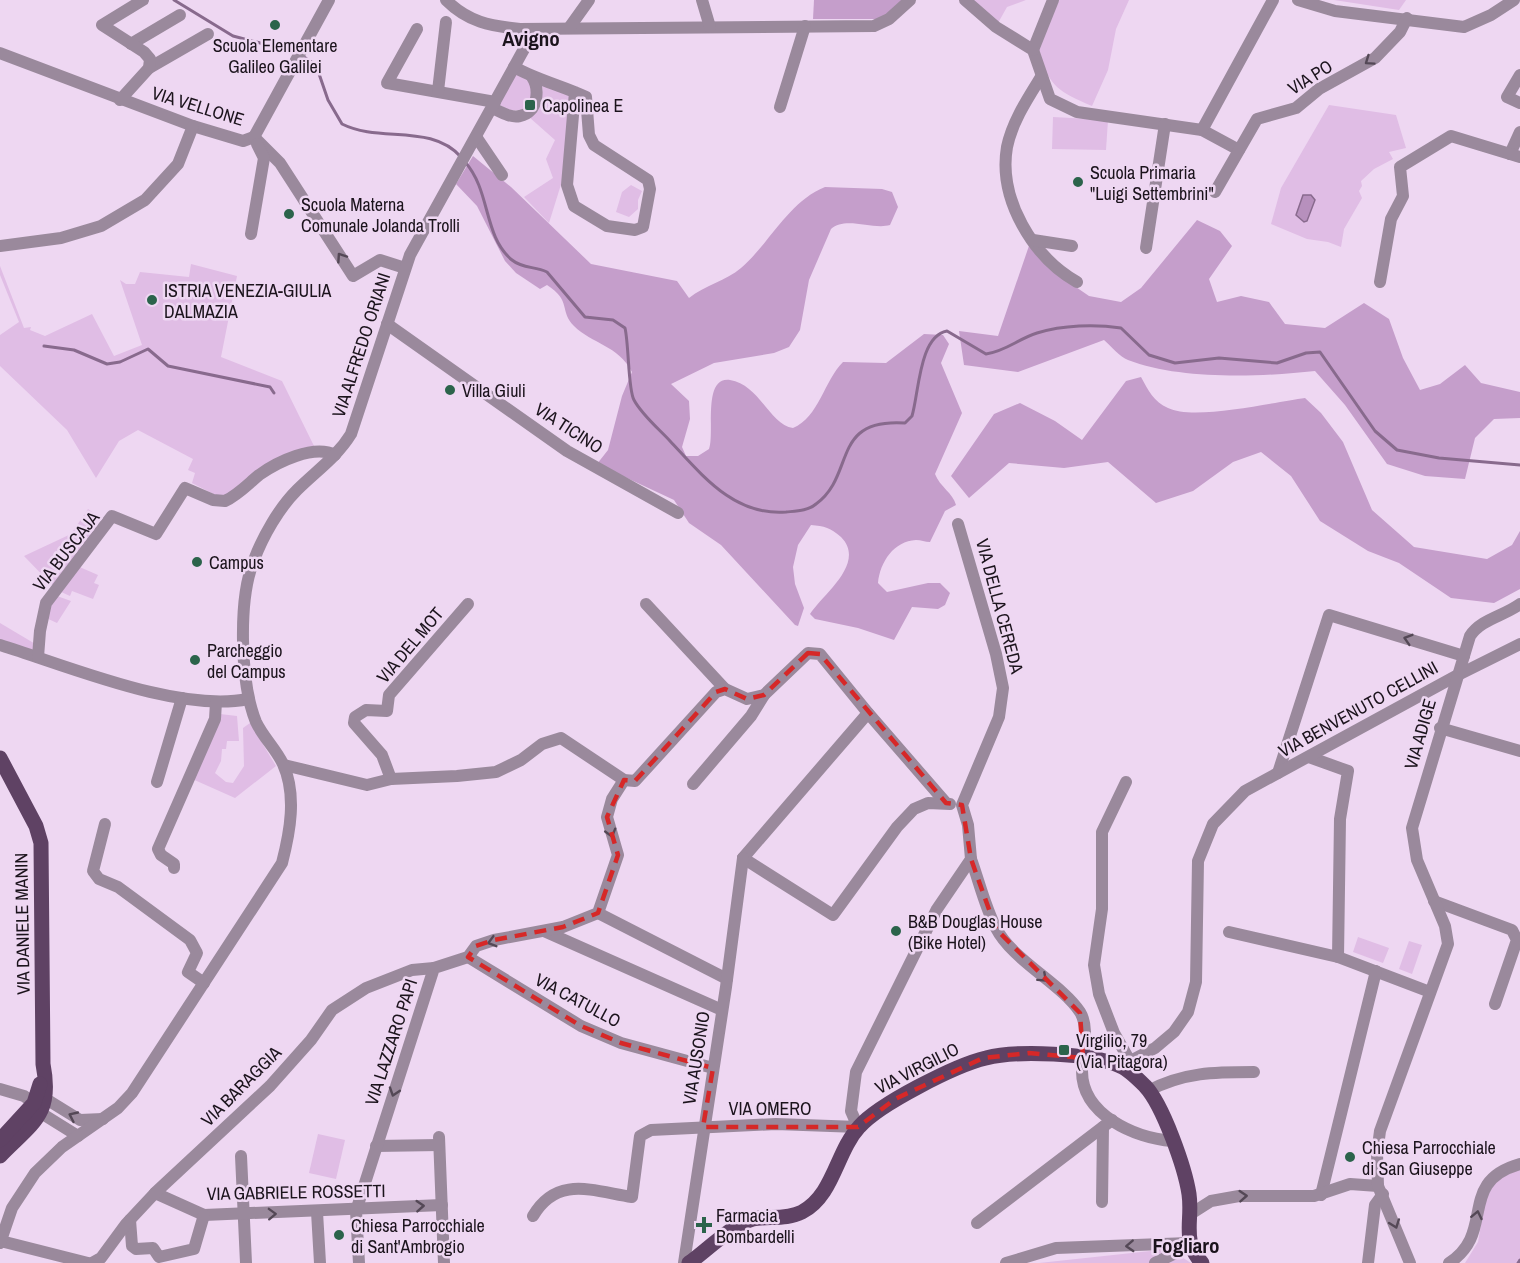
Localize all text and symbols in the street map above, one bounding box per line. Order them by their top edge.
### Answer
marker: Scuola Elementare Galileo Galilei [268,18,282,32]
district label: Avigno [502,24,560,53]
place label: Scuola Elementare Galileo Galilei [213,33,337,79]
street label: VIA PO [1283,54,1337,100]
one-way arrow [1364,54,1375,65]
street label: VIA VELLONE [149,80,247,132]
place label: Capolinea E [542,93,623,118]
marker: Capolinea E [523,98,537,112]
place label: Scuola Primaria "Luigi Settembrini" [1090,160,1214,206]
marker: Scuola Primaria "Luigi Settembrini" [1071,175,1085,189]
place label: Scuola Materna Comunale Jolanda Trolli [301,192,460,238]
marker: Scuola Materna Comunale Jolanda Trolli [282,207,296,221]
one-way arrow [337,253,348,264]
street label: VIA ALFREDO ORIANI [326,269,396,421]
place label: ISTRIA VENEZIA-GIULIA DALMAZIA [164,278,331,324]
marker: ISTRIA VENEZIA-GIULIA DALMAZIA [145,293,159,307]
place label: Villa Giuli [462,378,526,403]
marker: Villa Giuli [443,383,457,397]
street label: VIA TICINO [530,397,608,459]
street label: VIA BUSCAJA [27,506,105,596]
street label: VIA DELLA CEREDA [970,536,1030,676]
place label: Campus [209,550,264,575]
marker: Campus [190,555,204,569]
street label: VIA DEL MOT [371,602,449,688]
one-way arrow [1403,634,1414,646]
place label: Parcheggio del Campus [207,638,286,684]
marker: Parcheggio del Campus [188,653,202,667]
street label: VIA BENVENUTO CELLINI [1274,655,1442,763]
street label: VIA ADIGE [1398,696,1442,772]
one-way arrow [604,827,616,838]
street label: VIA DANIELE MANIN [8,853,36,995]
place label: B&B Douglas House (Bike Hotel) [908,909,1043,955]
marker: B&B Douglas House (Bike Hotel) [889,924,903,938]
one-way arrow [487,934,497,947]
street label: VIA CATULLO [531,967,625,1033]
one-way arrow [1036,971,1047,982]
street label: VIA LAZZARO PAPI [359,975,423,1109]
street label: VIA AUSONIO [676,1009,716,1107]
place label: Virgilio, 79 (Via Pitagora) [1076,1028,1168,1074]
street label: VIA VIRGILIO [871,1036,963,1100]
street label: VIA BARAGGIA [195,1040,287,1132]
marker: Virgilio, 79 (Via Pitagora) [1057,1043,1071,1057]
one-way arrow [389,1086,401,1097]
street label: VIA OMERO [729,1096,811,1121]
one-way arrow [69,1111,80,1123]
place label: Chiesa Parrocchiale di San Giuseppe [1362,1135,1496,1181]
marker: Chiesa Parrocchiale di San Giuseppe [1343,1150,1357,1164]
street label: VIA GABRIELE ROSSETTI [206,1178,386,1206]
one-way arrow [1239,1190,1248,1203]
one-way arrow [415,1200,424,1213]
place label: Farmacia Bombardelli [716,1203,795,1249]
one-way arrow [267,1208,276,1220]
one-way arrow [1470,1210,1483,1220]
place label: Chiesa Parrocchiale di Sant'Ambrogio [351,1213,485,1259]
marker: Farmacia Bombardelli [697,1218,711,1232]
one-way arrow [1387,1218,1400,1229]
marker: Chiesa Parrocchiale di Sant'Ambrogio [332,1228,346,1242]
district label: Fogliaro [1152,1231,1220,1260]
one-way arrow [1126,1239,1135,1252]

